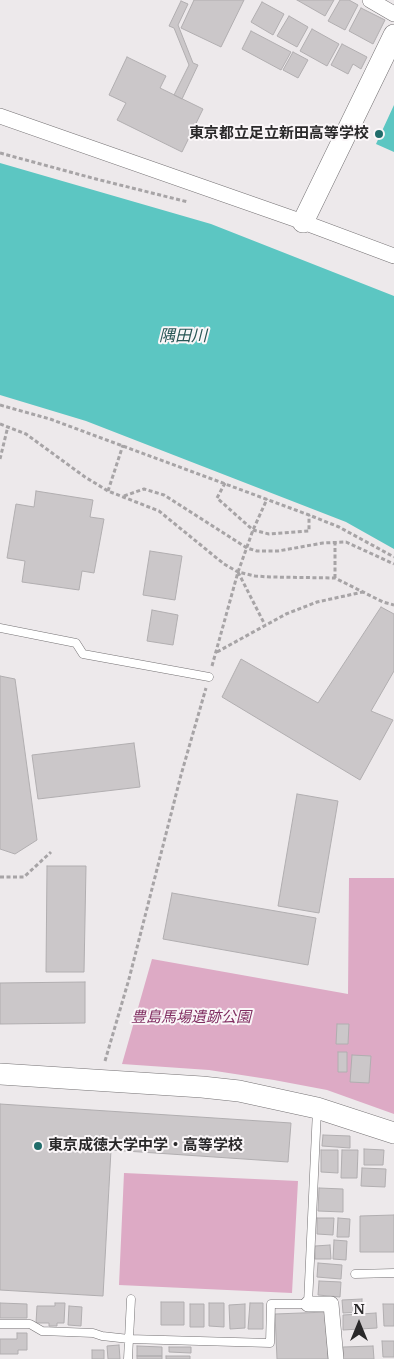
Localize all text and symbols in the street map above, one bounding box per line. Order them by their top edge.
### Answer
place label: 東京都立足立新田高等学校 [189,125,369,143]
marker: 東京都立足立新田高等学校 [373,128,385,140]
water label: 隅田川 [159,326,207,346]
park label: 豊島馬場遺跡公園 [131,1009,251,1027]
place label: 東京成徳大学中学・高等学校 [48,1137,243,1155]
marker: 東京成徳大学中学・高等学校 [32,1140,44,1152]
north arrow [334,1299,384,1349]
text: N [353,1300,365,1318]

